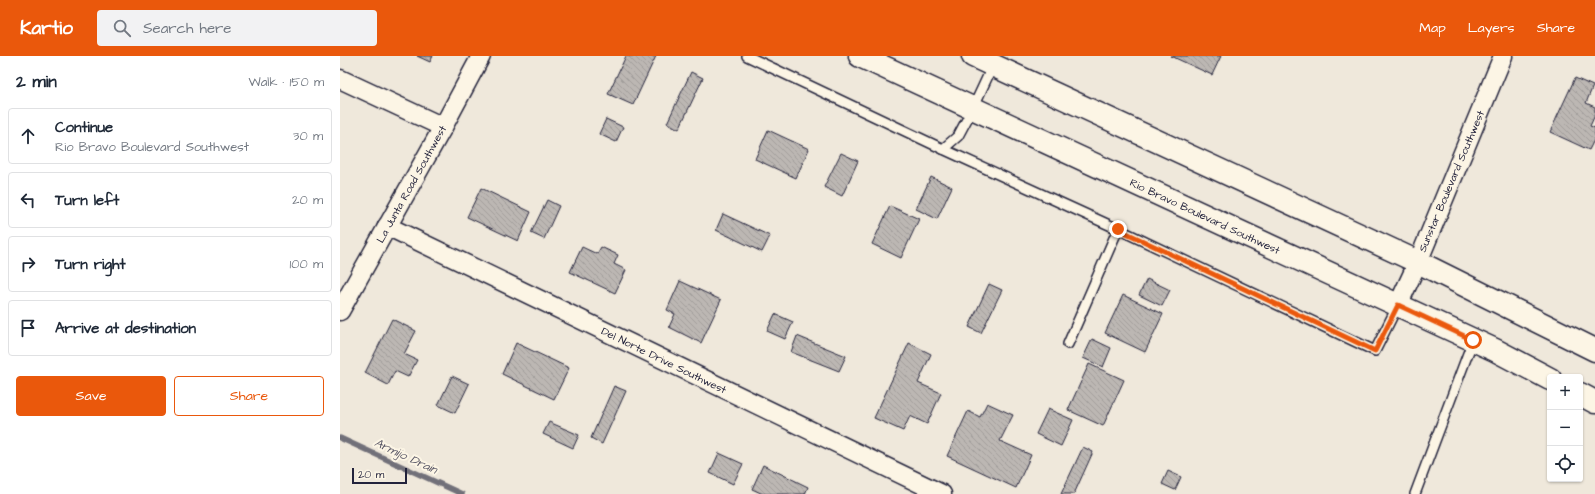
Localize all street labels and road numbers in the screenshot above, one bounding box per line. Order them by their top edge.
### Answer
street label: Sunstar Boulevard Southwest [1415,108,1488,254]
street label: La Junta Road Southwest [373,122,450,246]
street label: Rio Bravo Boulevard Southwest [1127,175,1283,258]
street label: Del Norte Drive Southwest [599,324,729,398]

